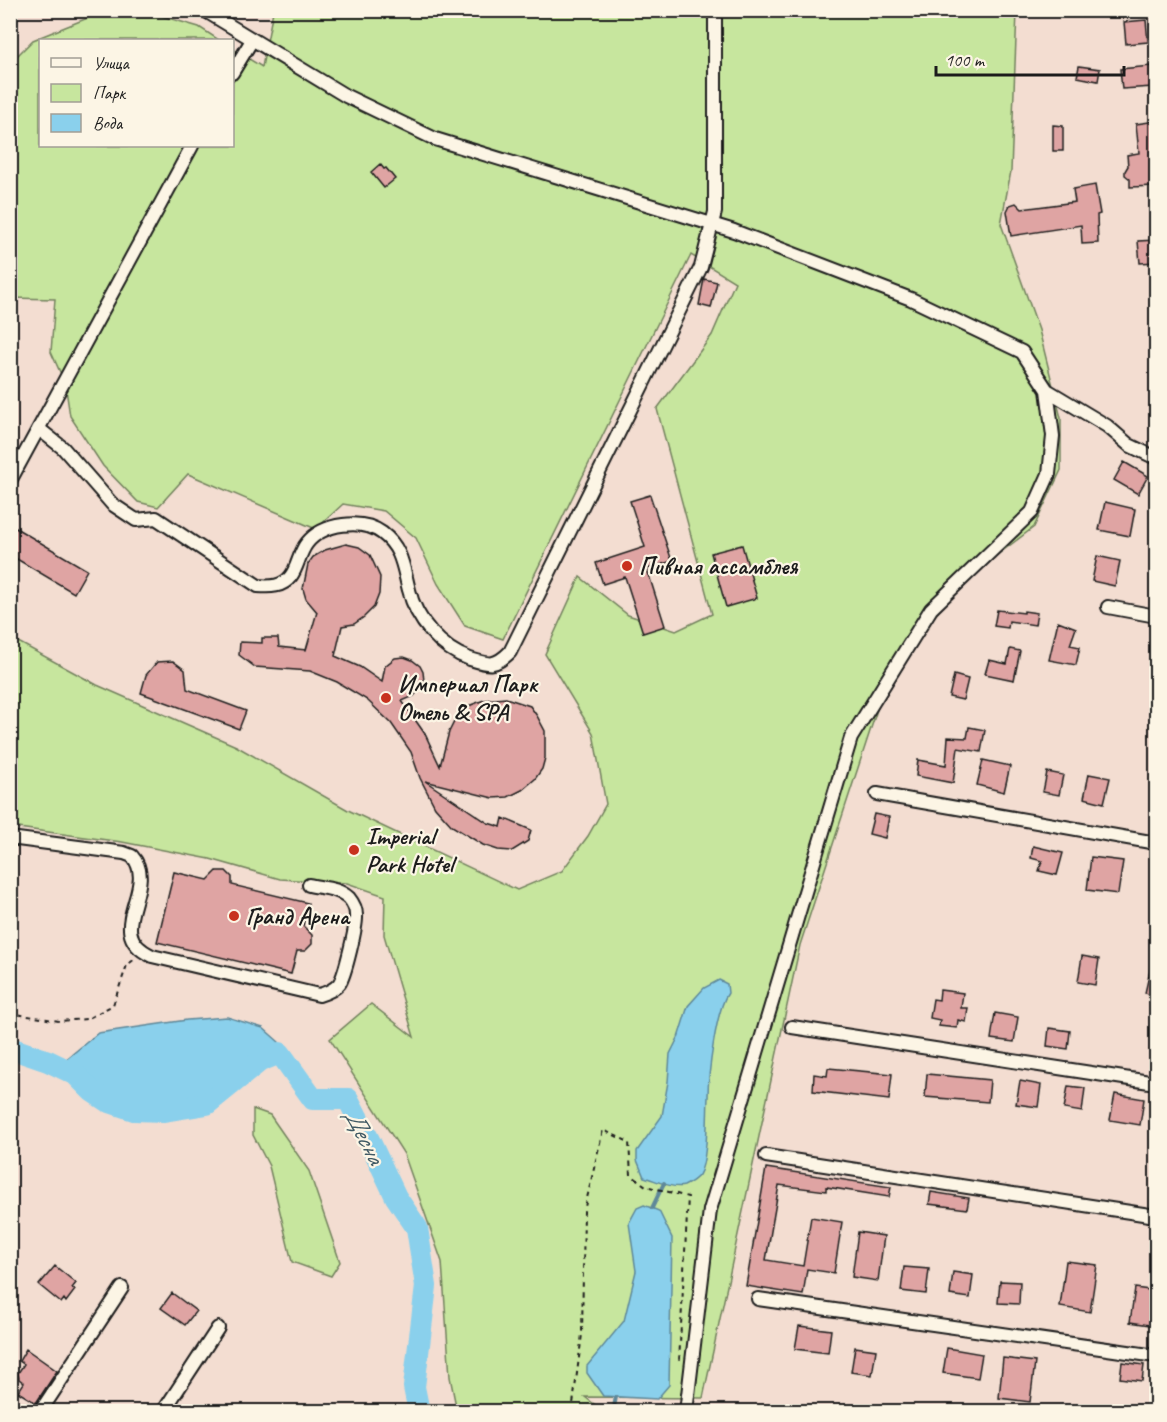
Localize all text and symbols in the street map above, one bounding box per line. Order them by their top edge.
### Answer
legend [39,39,234,147]
scale bar [936,39,1124,77]
text: 100 m [945,49,986,71]
text: Улица [93,52,130,74]
text: Парк [93,82,127,104]
text: Вода [93,112,124,134]
place label: Пивная ассамблея [639,551,799,581]
marker: Пивная ассамблея [620,559,634,573]
place label: Империал Парк Отель & SPA [398,669,540,727]
marker: Империал Парк Отель & SPA [379,691,393,705]
place label: Imperial Park Hotel [366,821,458,879]
marker: Imperial Park Hotel [347,843,361,857]
place label: Гранд Арена [246,901,352,931]
marker: Гранд Арена [227,909,241,923]
water label: Десна [336,1102,393,1172]

